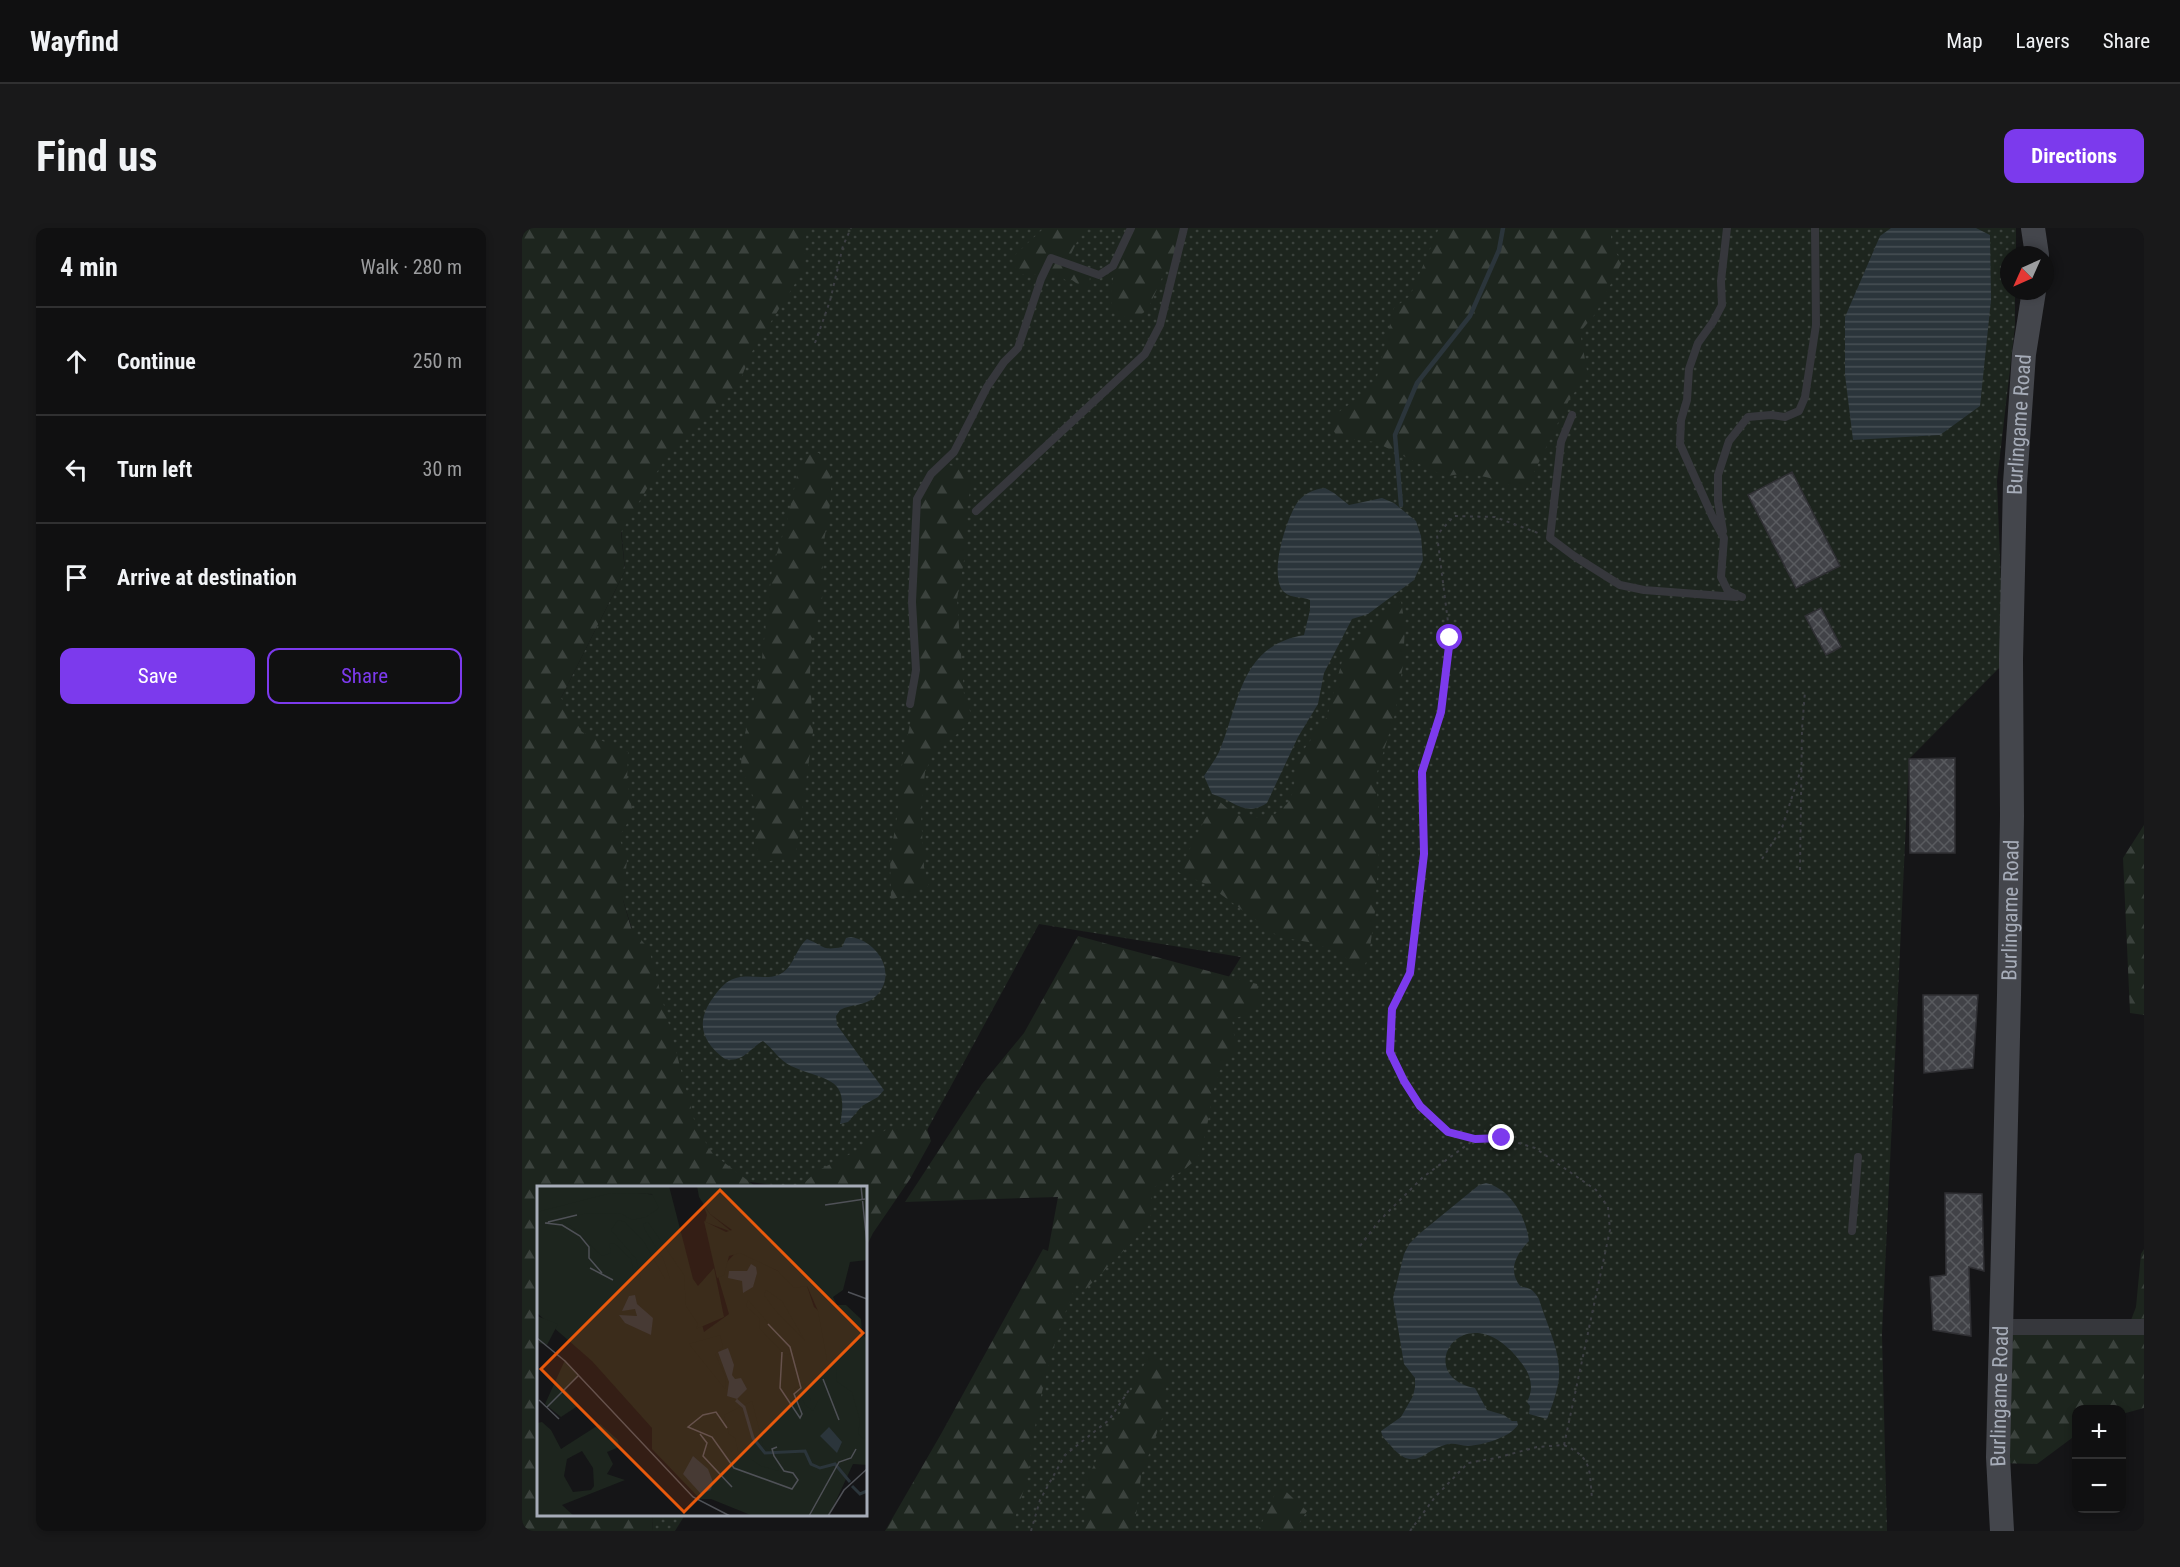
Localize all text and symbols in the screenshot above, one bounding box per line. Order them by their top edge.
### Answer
text: Wayfind [30,25,119,58]
text: Map [1946,29,1983,53]
text: Layers [2016,29,2070,53]
text: Share [2103,29,2150,53]
button: Directions [2004,129,2144,183]
text: Find us [36,132,157,181]
north arrow [2000,246,2054,300]
text: 4 min [60,252,118,282]
text: Walk · 280 m [361,255,462,279]
icon: ahead [60,345,93,378]
text: Continue [117,349,196,374]
text: 250 m [413,349,462,373]
street label: Burlingame Road [2003,353,2036,495]
icon: left [60,453,93,486]
text: Turn left [117,457,192,482]
text: 30 m [423,457,462,481]
icon: arrive [60,561,93,594]
text: Arrive at destination [117,565,297,590]
route start [1436,624,1462,650]
button: Save [60,648,255,704]
button: Share [267,648,462,704]
street label: Burlingame Road [1997,840,2024,981]
route end [1488,1124,1514,1150]
inset map [537,1186,867,1516]
street label: Burlingame Road [1986,1325,2013,1467]
map controls [2072,1405,2126,1513]
button: + [2072,1405,2126,1459]
button: − [2072,1459,2126,1513]

